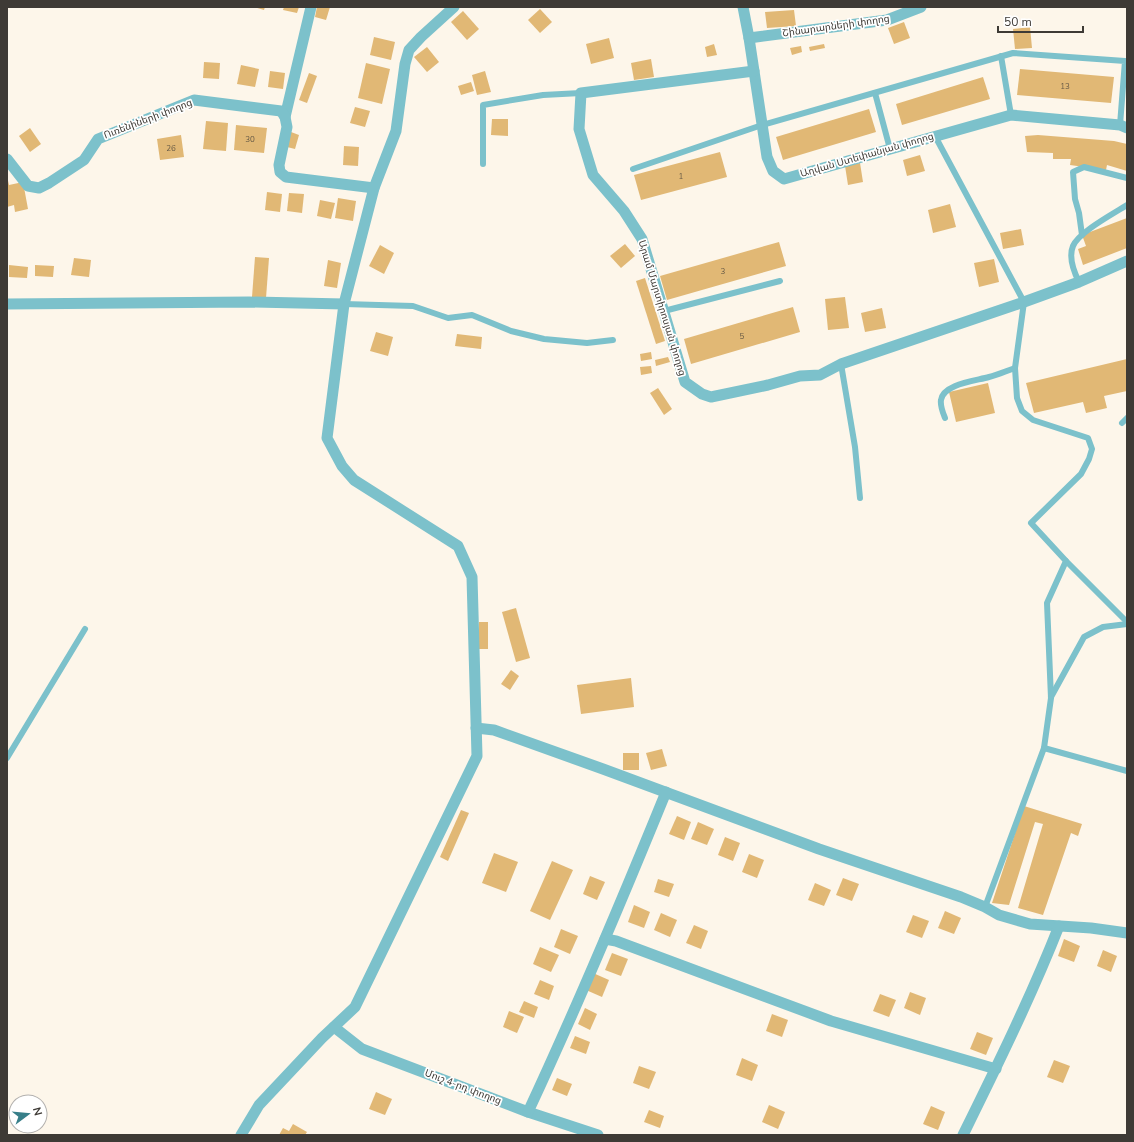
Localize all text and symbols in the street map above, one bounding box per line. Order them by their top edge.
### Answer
scale bar [998,8,1083,34]
street label: Շինարարների փողոց [781,12,891,40]
text: 50 m [1004,14,1032,30]
house number: 13 [1060,81,1070,92]
street label: Ուռենիների փողոց [102,96,194,142]
street label: Աղվան Ստեփանյան փողոց [799,129,935,181]
house number: 30 [245,134,255,145]
house number: 26 [166,143,176,154]
house number: 1 [679,171,684,182]
street label: Արամ Մարտիրոսյան փողոց [635,238,689,378]
house number: 3 [721,266,726,277]
house number: 5 [740,331,745,342]
street label: Մուշ 4-րդ փողոց [422,1066,504,1108]
north arrow [8,1094,48,1134]
text: N [29,1105,45,1117]

